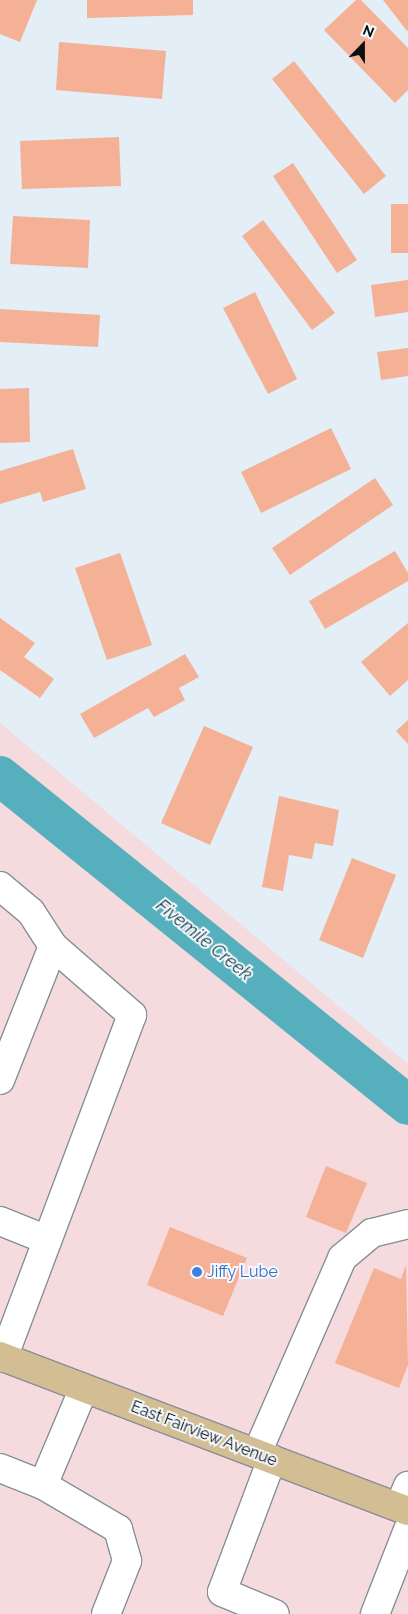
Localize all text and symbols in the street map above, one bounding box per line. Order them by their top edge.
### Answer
north arrow [338,20,388,70]
text: N [361,22,377,41]
water label: Fivemile Creek [152,895,256,985]
place label: Jiffy Lube [207,1262,278,1282]
marker: Jiffy Lube [191,1266,203,1278]
street label: East Fairview Avenue [128,1397,280,1471]

